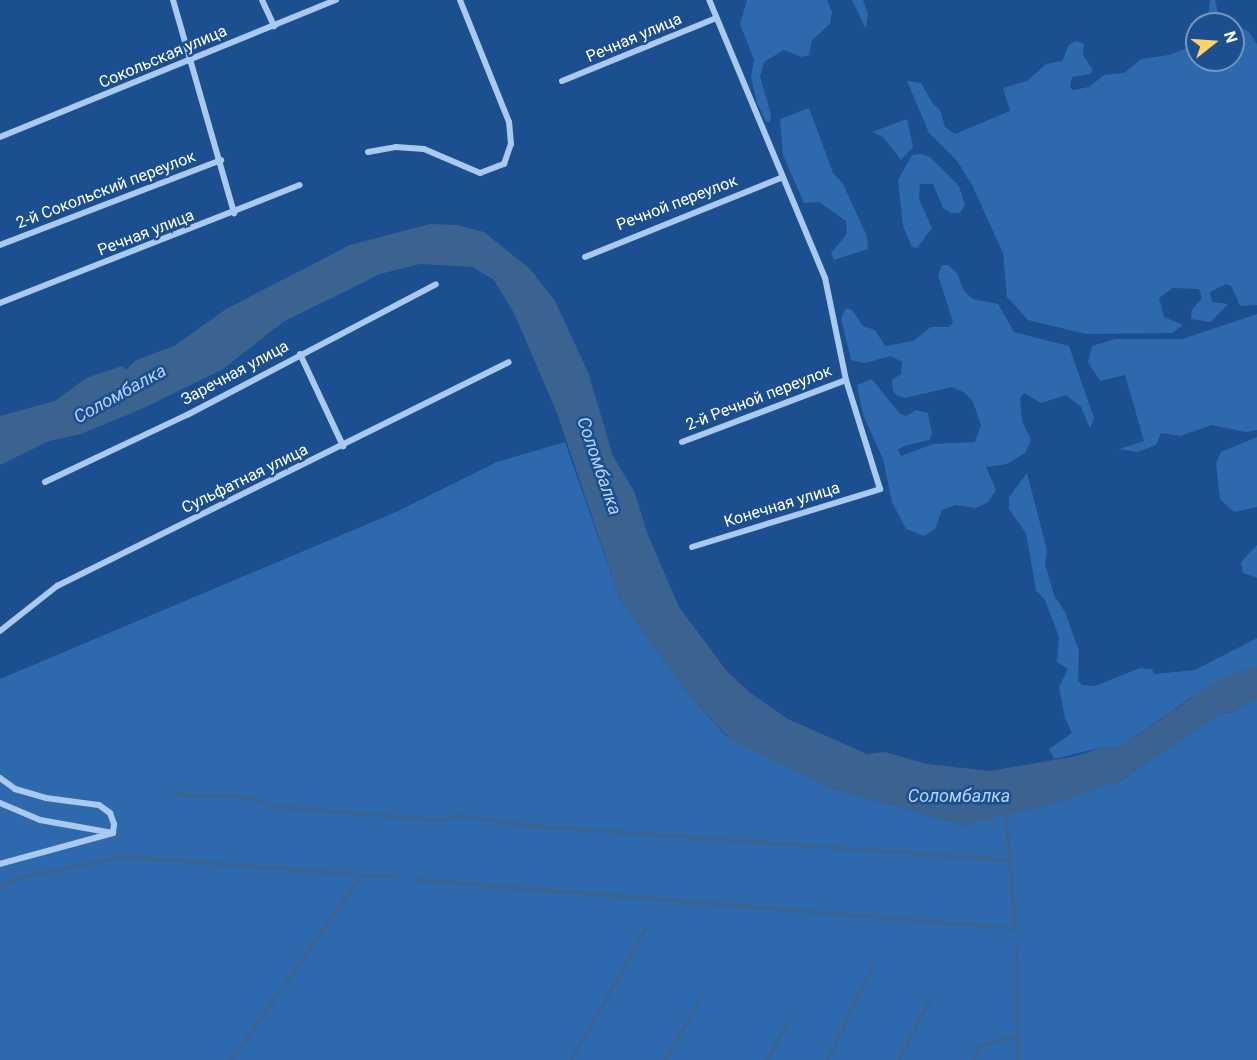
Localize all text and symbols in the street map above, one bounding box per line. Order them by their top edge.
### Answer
street label: Речная улица [583,9,685,67]
north arrow [1185,12,1245,72]
street label: Сокольская улица [96,21,230,93]
text: N [1220,29,1242,45]
street label: 2-й Сокольский переулок [14,147,198,233]
street label: Речной переулок [614,171,740,235]
street label: Речная улица [95,206,197,260]
street label: Заречная улица [178,337,292,409]
water label: Соломбалка [70,360,170,428]
street label: 2-й Речной переулок [683,361,835,435]
water label: Соломбалка [572,414,626,518]
street label: Сульфатная улица [179,440,311,518]
street label: Конечная улица [722,478,842,532]
water label: Соломбалка [908,785,1010,807]

